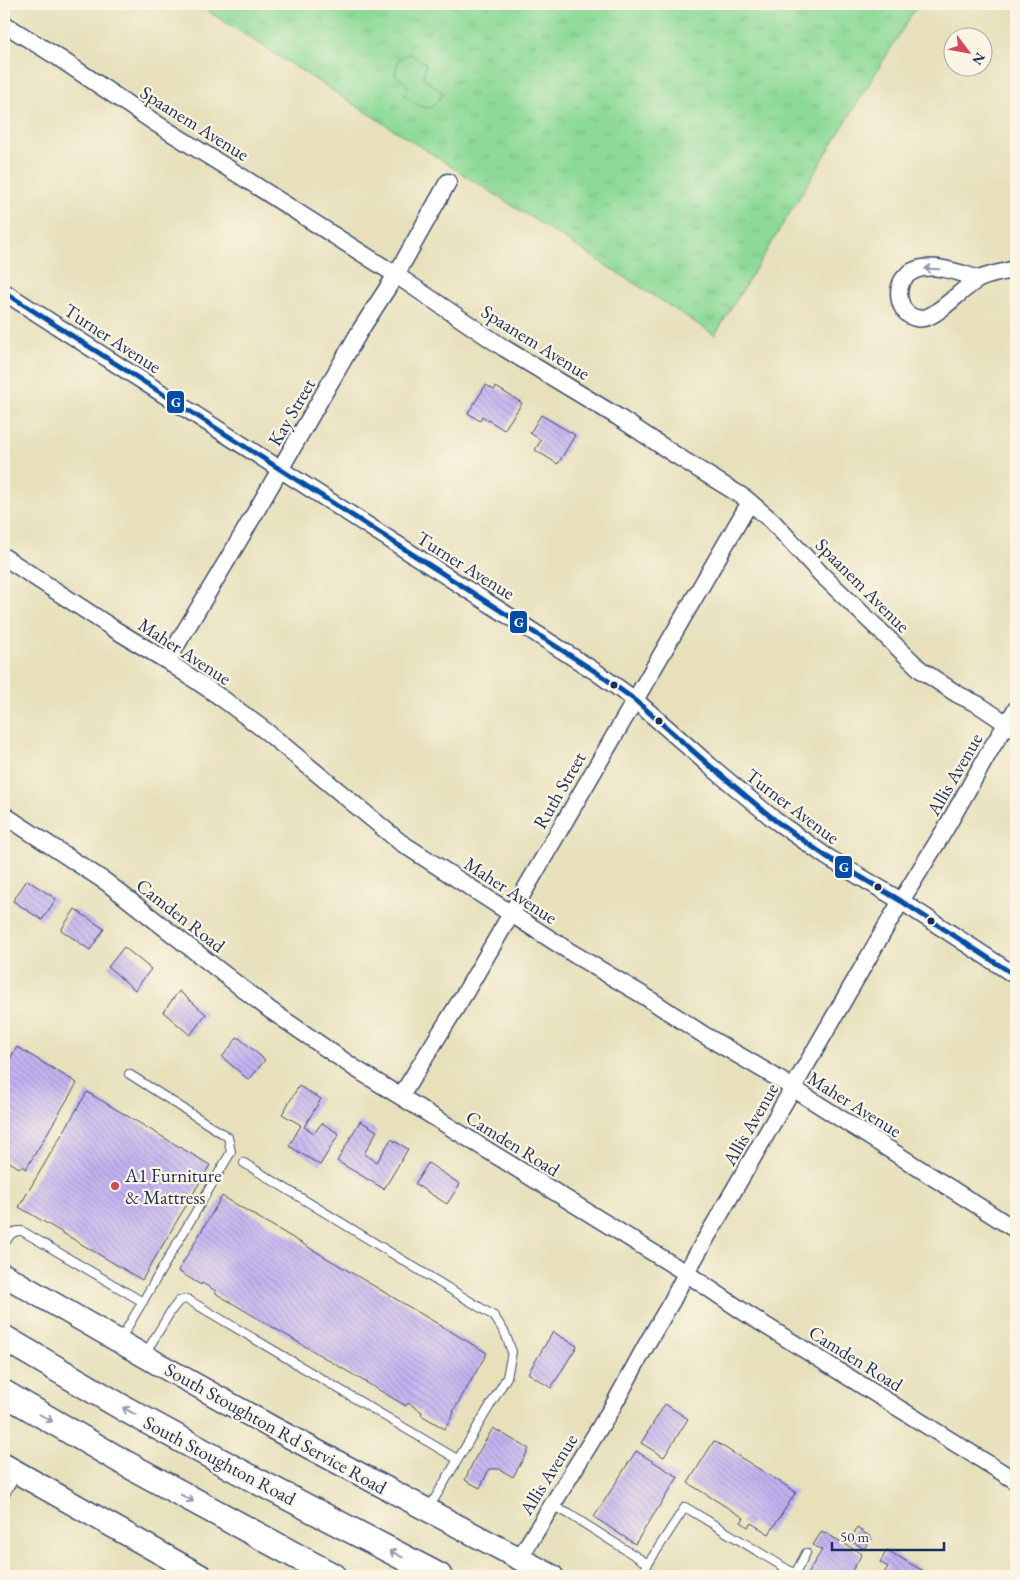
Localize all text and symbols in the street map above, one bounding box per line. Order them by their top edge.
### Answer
north arrow [942,28,992,78]
text: N [968,49,990,69]
street label: Spaanem Avenue [136,80,254,167]
one-way arrow [924,264,940,273]
street label: Turner Avenue [59,298,166,379]
street label: Spaanem Avenue [477,299,595,386]
street label: Kay Street [262,374,321,451]
line badge: G [166,390,185,414]
text: G [171,393,181,411]
street label: Turner Avenue [412,525,520,605]
street label: Spaanem Avenue [810,533,915,638]
line badge: G [509,610,528,634]
street label: Maher Avenue [133,612,236,691]
text: G [514,613,524,631]
unlabelled marker [609,680,619,690]
unlabelled marker [654,716,664,726]
street label: Allis Avenue [920,728,988,821]
street label: Ruth Street [527,747,591,833]
street label: Turner Avenue [741,763,845,850]
street label: Maher Avenue [459,851,562,930]
line badge: G [834,855,853,879]
text: G [839,858,849,876]
street label: Camden Road [131,873,231,958]
unlabelled marker [873,882,883,892]
unlabelled marker [926,916,936,926]
street label: Maher Avenue [803,1066,906,1143]
street label: Allis Avenue [716,1078,784,1171]
street label: Camden Road [461,1105,565,1182]
place label: A1 Furniture & Mattress [124,1163,222,1210]
marker: A1 Furniture & Mattress [109,1180,121,1192]
street label: Camden Road [804,1320,908,1397]
street label: South Stoughton Rd Service Road [160,1357,392,1500]
one-way arrow [122,1406,137,1415]
street label: South Stoughton Road [139,1410,301,1511]
one-way arrow [38,1413,53,1423]
street label: Allis Avenue [513,1429,583,1520]
one-way arrow [180,1493,194,1503]
scale bar [832,1520,945,1552]
text: 50 m [840,1527,869,1546]
one-way arrow [388,1549,403,1559]

